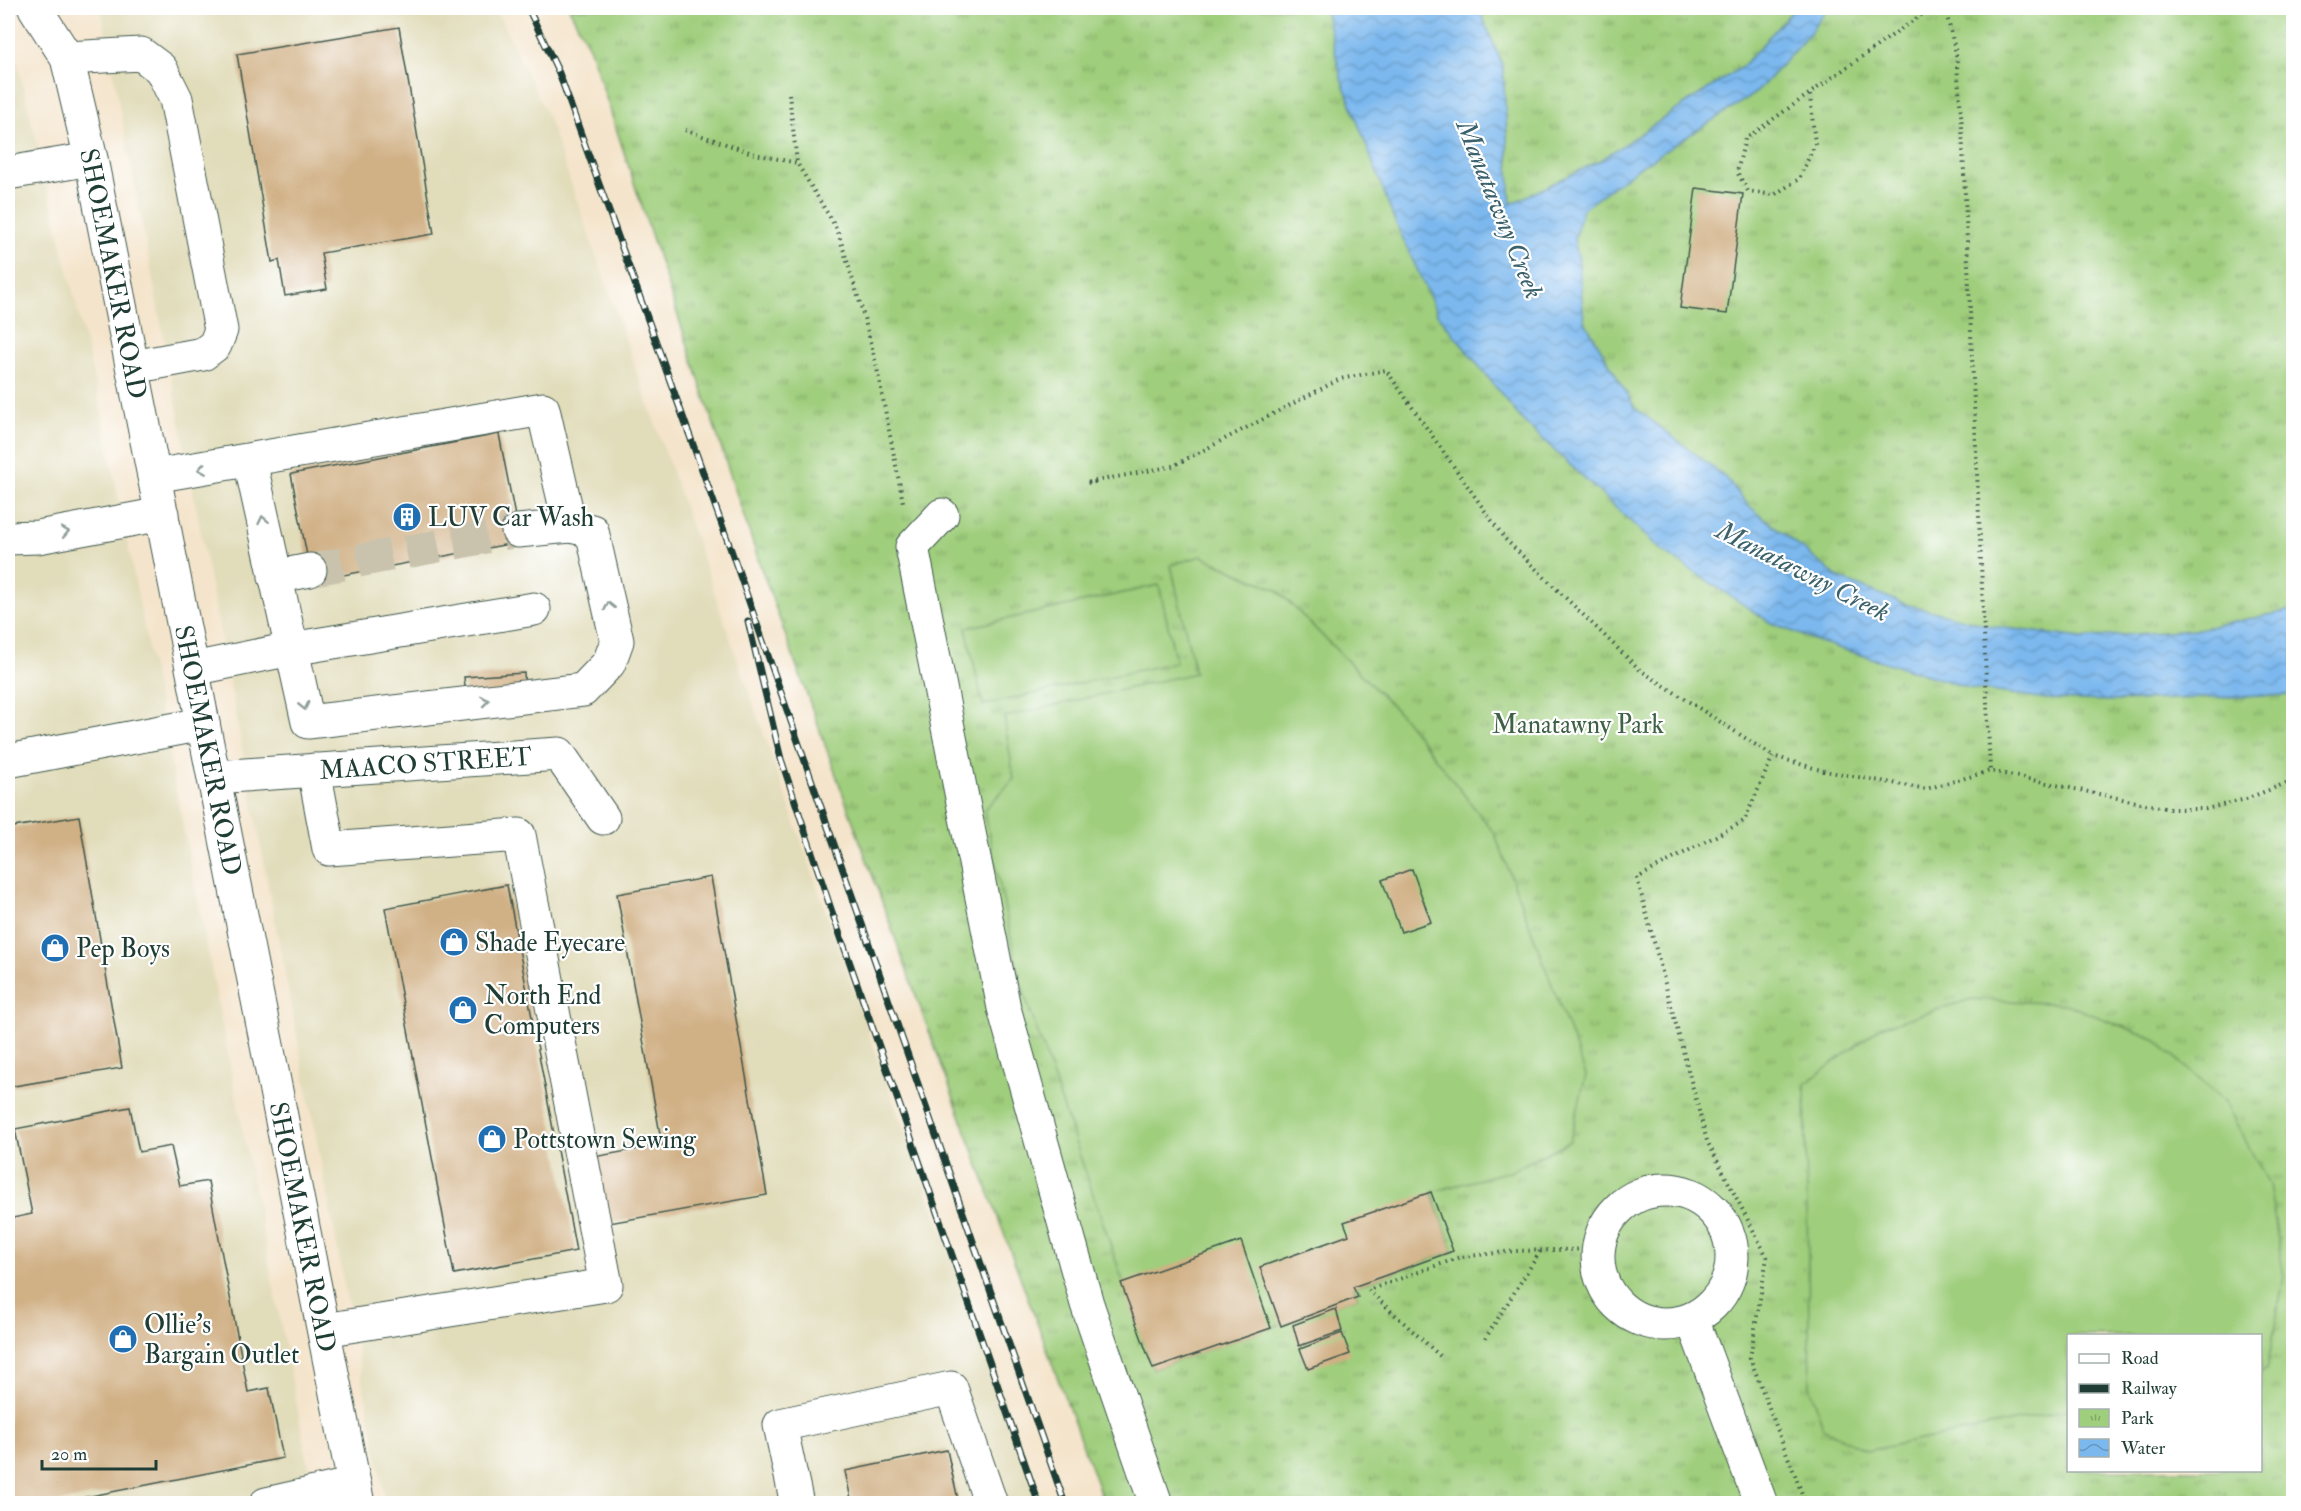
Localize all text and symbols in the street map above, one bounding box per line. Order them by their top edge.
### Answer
water label: Manatawny Creek [1448,113,1550,303]
street label: SHOEMAKER ROAD [72,145,153,402]
one-way arrow [198,462,207,474]
building icon: LUV Car Wash [391,501,423,533]
place label: LUV Car Wash [428,502,595,534]
water label: Manatawny Creek [1709,513,1895,629]
one-way arrow [257,515,270,525]
one-way arrow [60,526,70,539]
one-way arrow [603,601,616,611]
street label: SHOEMAKER ROAD [167,623,248,878]
one-way arrow [481,695,490,708]
one-way arrow [297,701,310,711]
park label: Manatawny Park [1492,709,1665,741]
street label: MAACO STREET [318,741,533,787]
shop icon: Shade Eyecare [438,926,470,958]
place label: Shade Eyecare [475,927,625,959]
shop icon: Pep Boys [39,932,71,964]
place label: Pep Boys [76,933,170,966]
place label: North End Computers [484,980,601,1043]
shop icon: North End Computers [447,994,479,1026]
street label: SHOEMAKER ROAD [262,1099,343,1355]
shop icon: Pottstown Sewing [476,1123,508,1155]
place label: Pottstown Sewing [513,1124,697,1156]
place label: Ollie's Bargain Outlet [144,1309,299,1371]
shop icon: Ollie's Bargain Outlet [107,1323,139,1355]
legend [2067,1334,2262,1472]
text: Road [2121,1347,2159,1370]
text: Railway [2121,1377,2178,1400]
text: Park [2121,1407,2154,1430]
scale bar [42,1433,156,1471]
text: Water [2120,1437,2165,1460]
text: 20 m [51,1443,87,1466]

